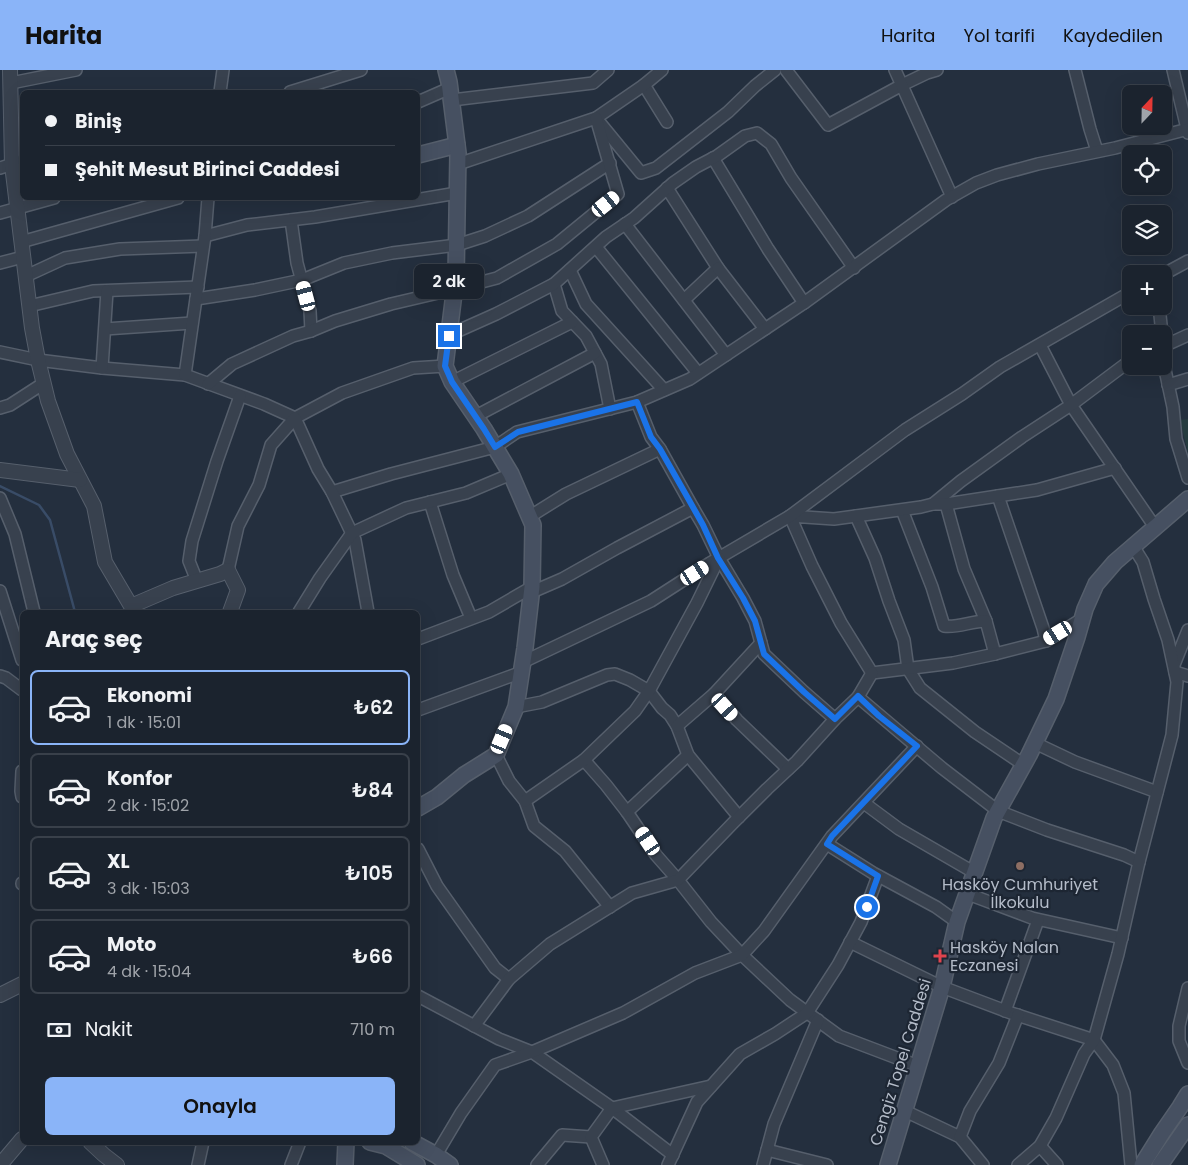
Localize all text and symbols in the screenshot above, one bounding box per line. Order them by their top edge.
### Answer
text: Harita [25,19,102,52]
text: Harita [881,23,935,48]
text: Yol tarifi [963,23,1035,48]
text: Kaydedilen [1063,23,1163,48]
north arrow [1122,85,1172,135]
map controls [1122,85,1172,375]
text: Biniş [75,108,122,135]
button: locate [1122,145,1172,195]
text: Şehit Mesut Birinci Caddesi [75,156,340,183]
car [589,189,622,219]
button: layers [1122,205,1172,255]
callout: 2 dk [414,264,484,298]
button: + [1122,265,1172,315]
text: 2 dk [432,270,466,293]
car [294,280,317,312]
route end [438,325,460,347]
button: − [1122,325,1172,375]
car [678,559,711,587]
car [1041,619,1074,647]
text: Araç seç [45,624,143,655]
text: Ekonomi [107,682,192,709]
icon: car [47,685,92,730]
car [709,691,740,723]
text: ₺62 [354,694,393,721]
text: 1 dk · 15:01 [107,711,181,734]
car [489,722,514,756]
text: Konfor [107,765,172,792]
icon: car [47,768,92,813]
text: ₺84 [352,777,393,804]
text: 2 dk · 15:02 [107,794,189,817]
car [633,824,662,858]
text: XL [107,848,130,875]
icon: car [47,851,92,896]
text: ₺105 [346,860,393,887]
marker: Hasköy Cumhuriyet İlkokulu [1014,860,1026,872]
place label: Hasköy Cumhuriyet İlkokulu [942,873,1098,914]
text: 3 dk · 15:03 [107,877,190,900]
route start [856,896,878,918]
text: Moto [107,931,156,958]
icon: car [47,934,92,979]
place label: Hasköy Nalan Eczanesi [950,936,1059,977]
text: ₺66 [353,943,393,970]
marker: Hasköy Nalan Eczanesi [934,950,946,962]
text: 4 dk · 15:04 [107,960,191,983]
street label: Cengiz Topel Caddesi [864,976,937,1149]
icon: cash [45,1016,73,1044]
text: Nakit [85,1016,133,1043]
text: 710 m [350,1018,395,1041]
button: Onayla [45,1077,395,1135]

